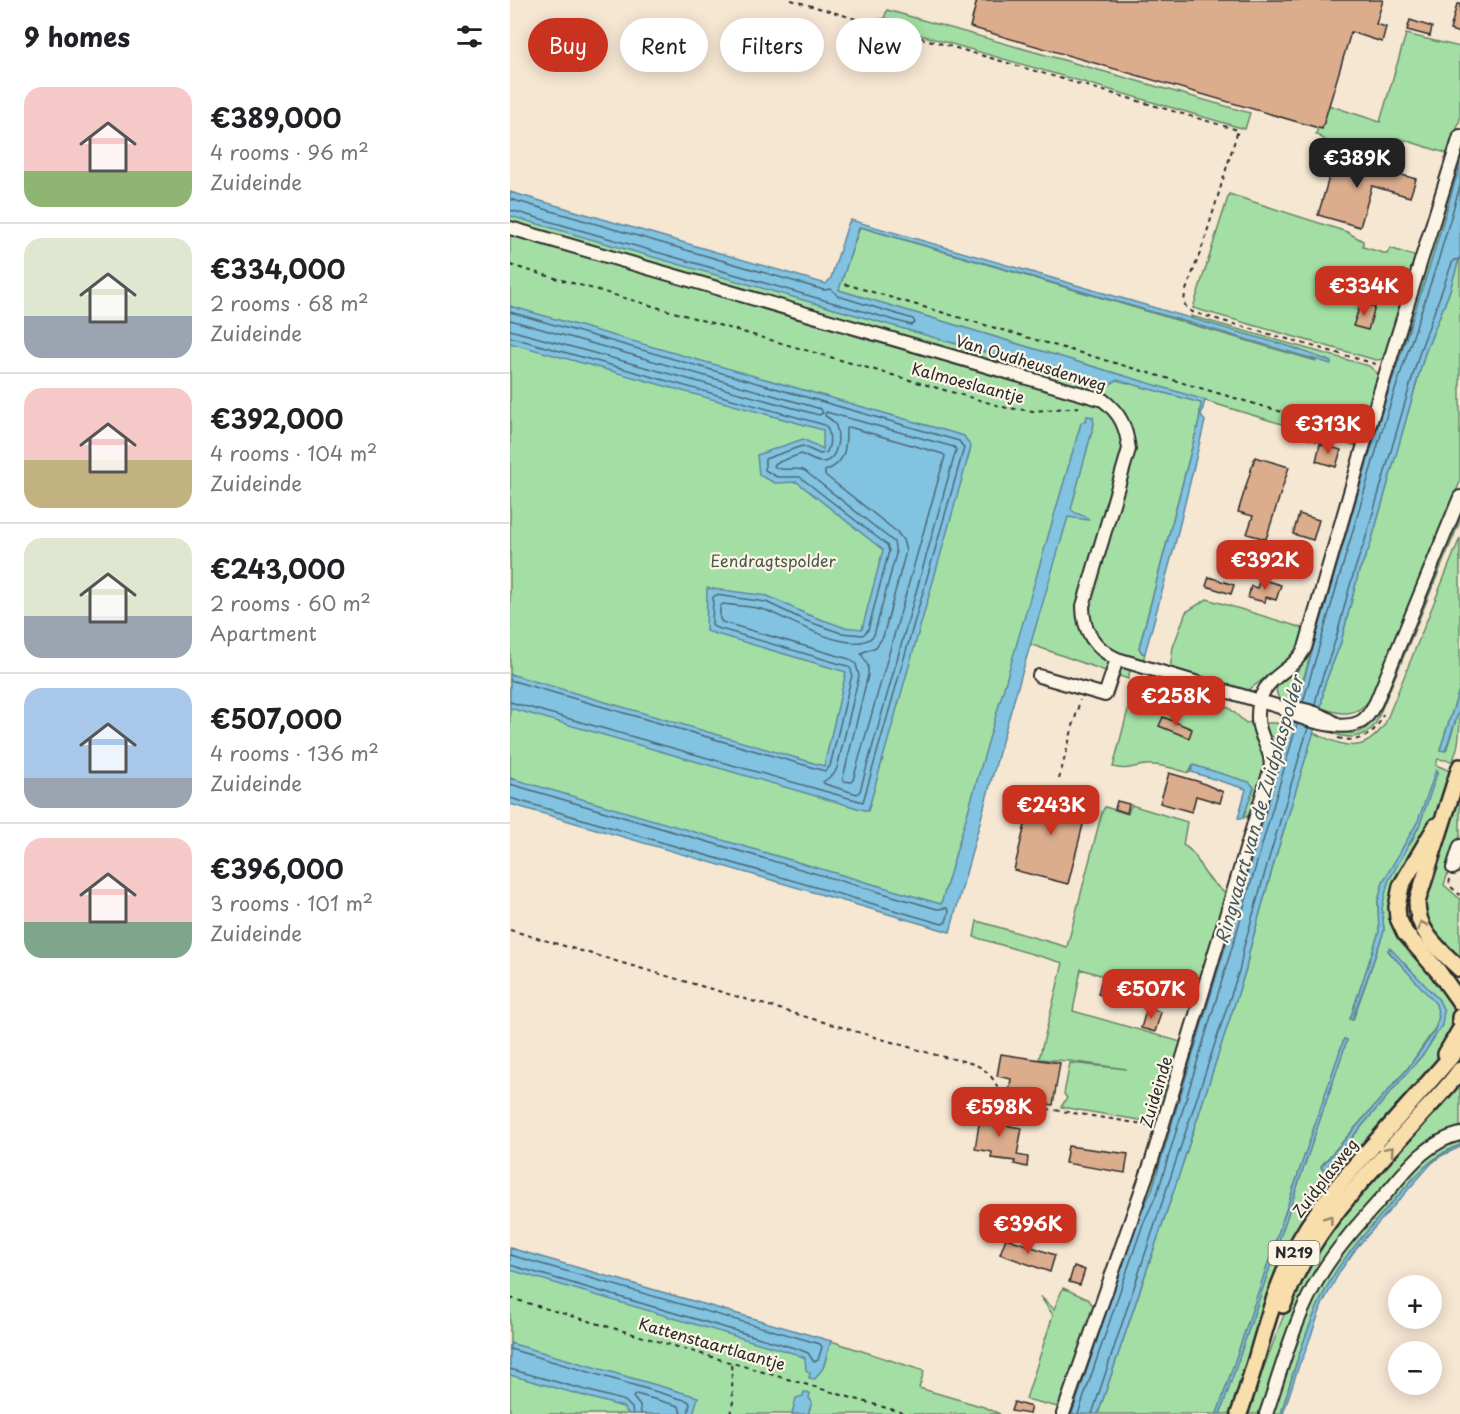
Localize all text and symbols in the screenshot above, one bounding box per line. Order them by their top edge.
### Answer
text: 9 homes [24,17,130,56]
chip: Buy [528,18,608,72]
chip: Rent [620,18,708,72]
chip: Filters [720,18,824,72]
chip: New [836,18,922,72]
icon: filters [453,20,486,53]
text: €389,000 [210,98,341,137]
icon: home [72,111,144,183]
text: 4 rooms · 96 m² [210,137,369,167]
pin: €389K [1315,138,1399,189]
text: €389K [1323,142,1391,172]
text: Zuideinde [210,167,302,197]
text: €334,000 [210,249,345,288]
icon: home [72,262,144,334]
pin: €334K [1322,266,1406,317]
text: €334K [1329,270,1399,300]
text: 2 rooms · 68 m² [210,288,369,318]
text: Zuideinde [210,318,302,348]
street label: Van Oudheusdenweg [953,328,1110,396]
street label: Kalmoeslaantje [909,355,1027,409]
text: €392,000 [210,399,344,438]
pin: €313K [1286,404,1370,455]
text: €313K [1295,408,1361,438]
icon: home [72,412,144,484]
text: 4 rooms · 104 m² [210,438,377,468]
text: Zuideinde [210,468,302,498]
pin: €392K [1223,540,1307,591]
text: €392K [1230,544,1300,574]
park label: Eendragtspolder [710,548,836,572]
text: €243,000 [210,549,345,588]
icon: home [72,562,144,634]
text: 2 rooms · 60 m² [210,588,371,618]
text: Apartment [210,618,317,648]
water label: Ringvaart van de Zuidplaspolder [1207,670,1310,947]
pin: €258K [1134,676,1218,727]
text: €258K [1141,680,1211,710]
text: €507,000 [210,699,342,738]
icon: home [72,712,144,784]
text: 4 rooms · 136 m² [210,738,379,768]
text: Zuideinde [210,768,302,798]
pin: €243K [1009,785,1093,836]
text: €243K [1016,789,1086,819]
text: €396,000 [210,849,344,888]
icon: home [72,862,144,934]
text: 3 rooms · 101 m² [210,888,373,918]
text: Zuideinde [210,918,302,948]
one-way arrow [1418,920,1430,931]
pin: €507K [1109,969,1193,1020]
text: €507K [1116,973,1186,1003]
street label: Zuideinde [1133,1053,1177,1131]
pin: €598K [957,1087,1041,1138]
text: €598K [965,1091,1033,1121]
street label: Zuidplasweg [1286,1133,1363,1222]
one-way arrow [1383,1146,1394,1157]
pin: €396K [986,1204,1070,1255]
text: €396K [993,1208,1063,1238]
one-way arrow [1322,1215,1333,1226]
road number: N219 [1268,1241,1320,1265]
map controls [1388,1275,1442,1395]
button: + [1388,1275,1442,1329]
street label: Kattenstaartlaantje [636,1311,789,1375]
button: − [1388,1341,1442,1395]

